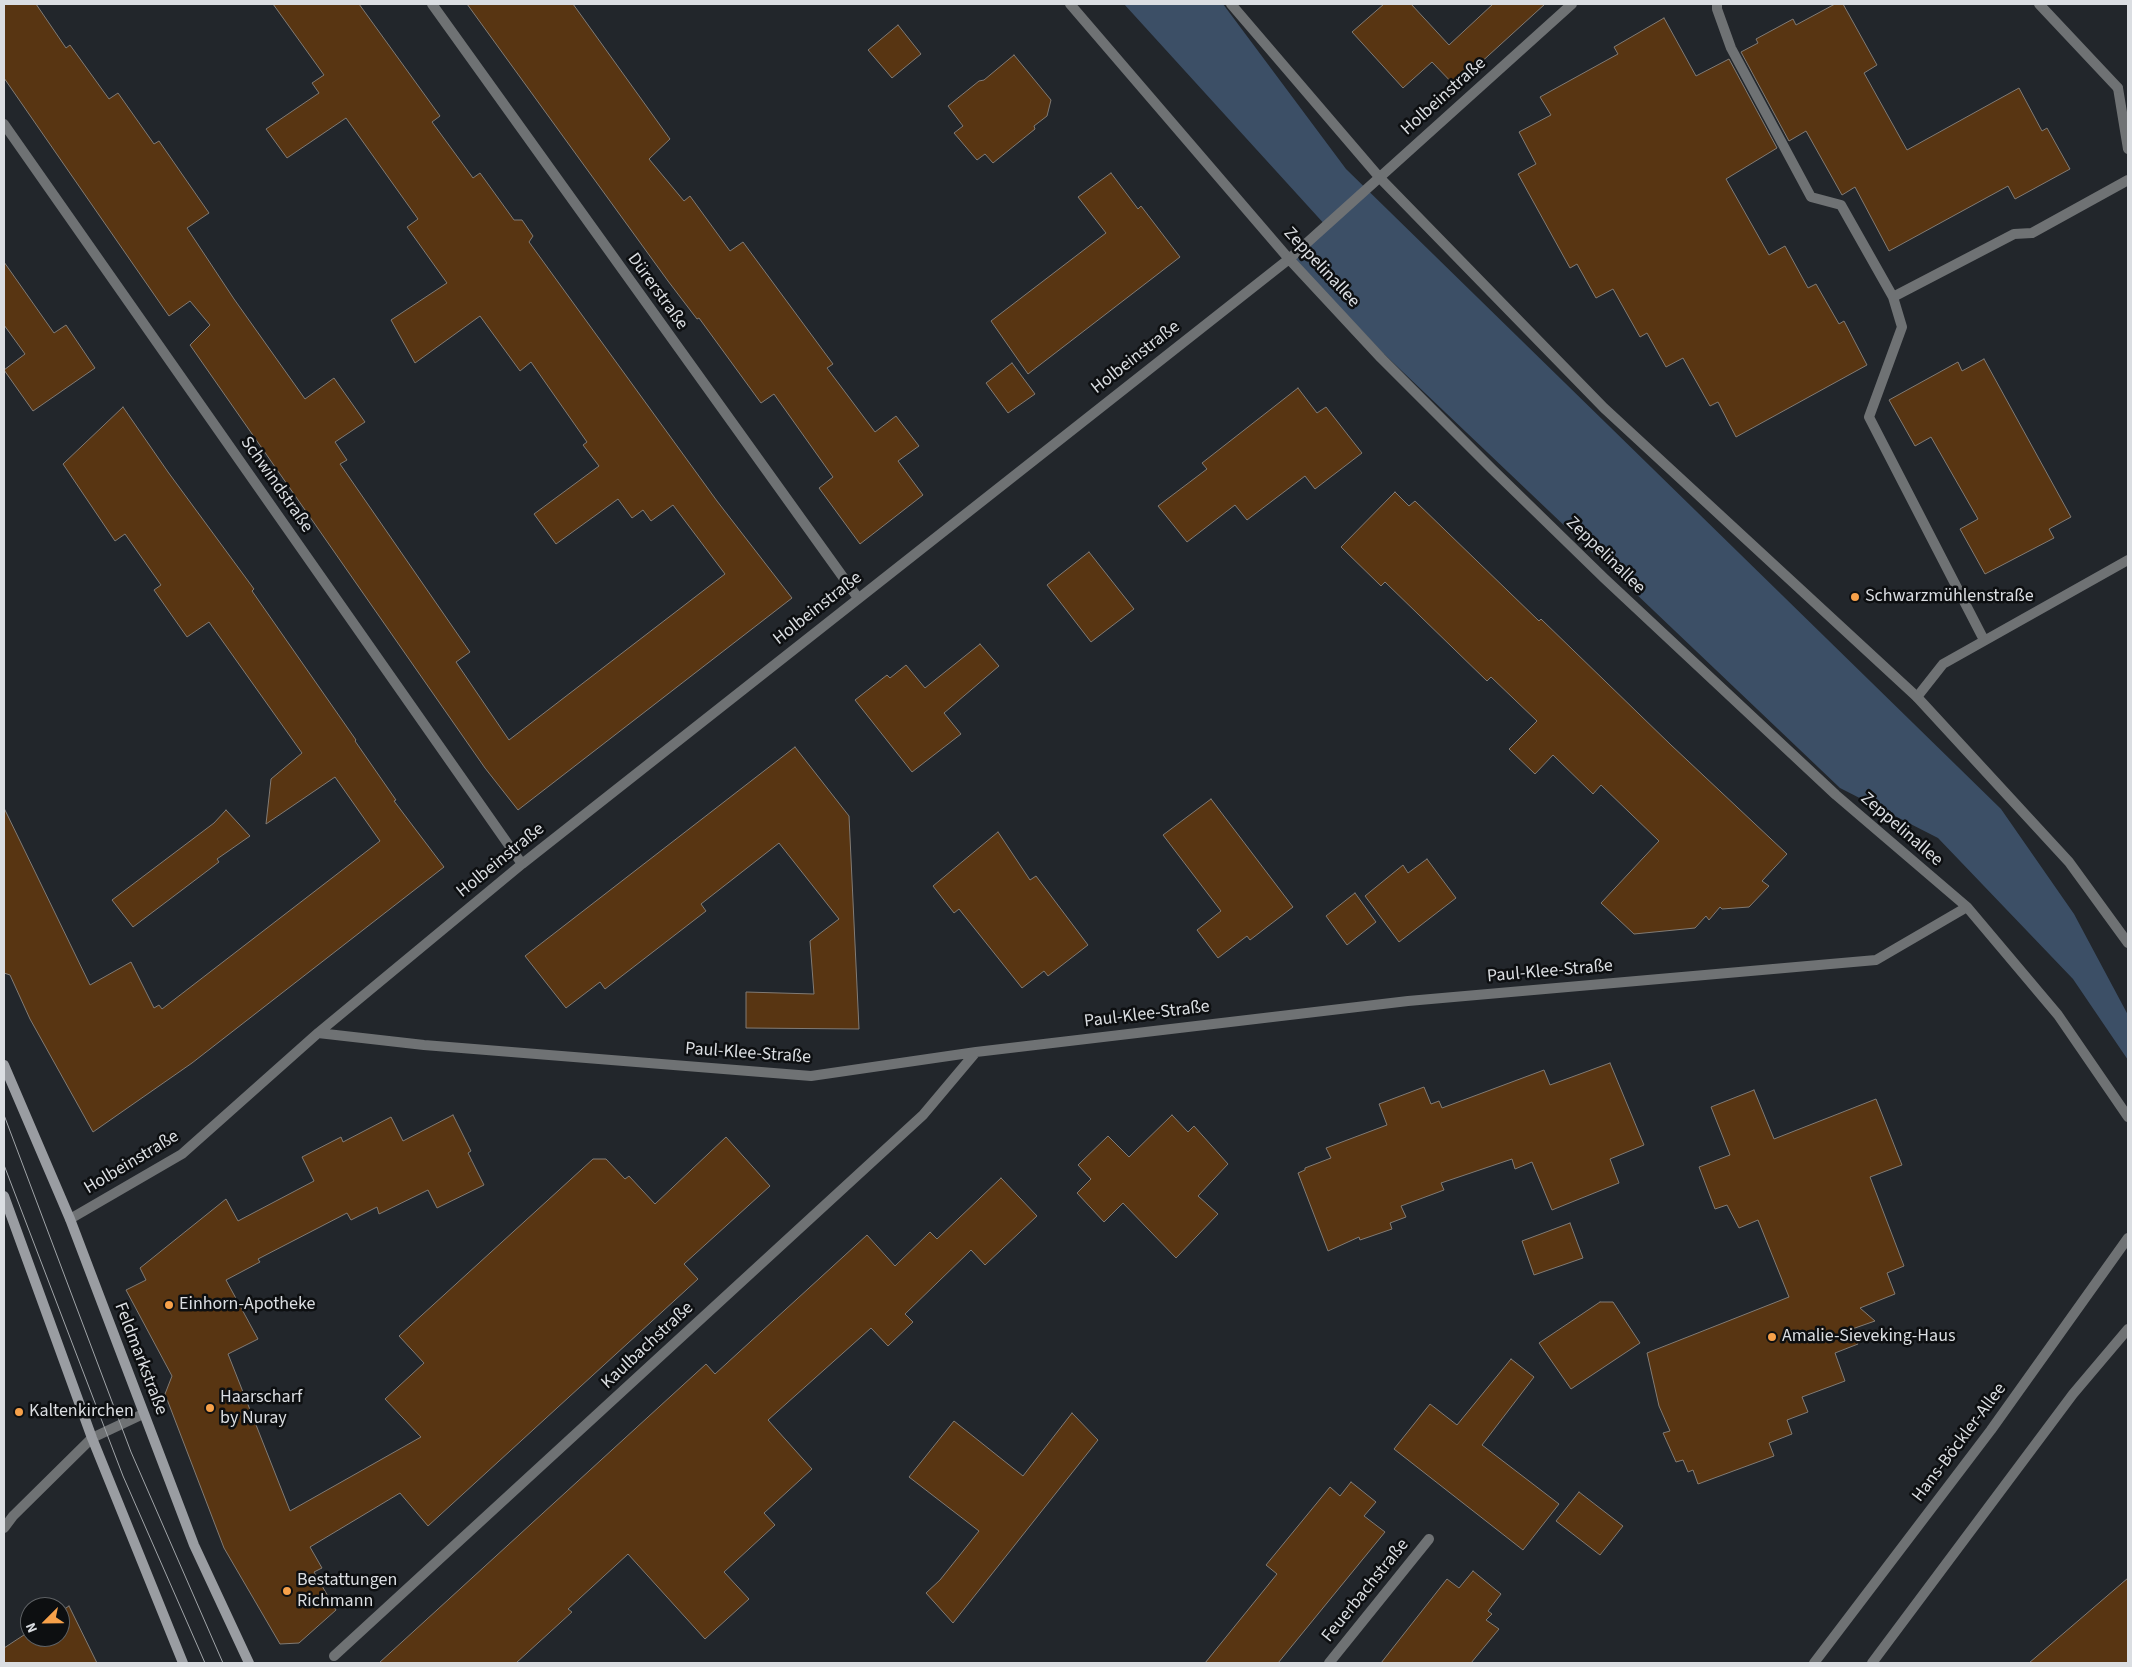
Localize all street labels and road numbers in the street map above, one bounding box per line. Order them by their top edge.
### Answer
street label: Holbeinstraße [1397,53,1491,141]
street label: Zeppelinallee [1278,223,1364,313]
street label: Dürerstraße [622,249,692,335]
street label: Holbeinstraße [1087,317,1185,399]
street label: Schwindstraße [235,433,317,537]
street label: Zeppelinallee [1561,513,1649,599]
street label: Holbeinstraße [769,568,867,650]
street label: Zeppelinallee [1855,788,1947,872]
street label: Holbeinstraße [453,819,549,903]
street label: Paul-Klee-Straße [1486,956,1614,988]
street label: Paul-Klee-Straße [1083,997,1211,1033]
street label: Paul-Klee-Straße [684,1039,812,1069]
street label: Holbeinstraße [81,1126,183,1200]
street label: Kaulbachstraße [597,1298,699,1394]
street label: Feldmarkstraße [109,1300,171,1418]
street label: Hans-Böckler-Allee [1908,1379,2012,1507]
street label: Feuerbachstraße [1318,1535,1414,1647]

